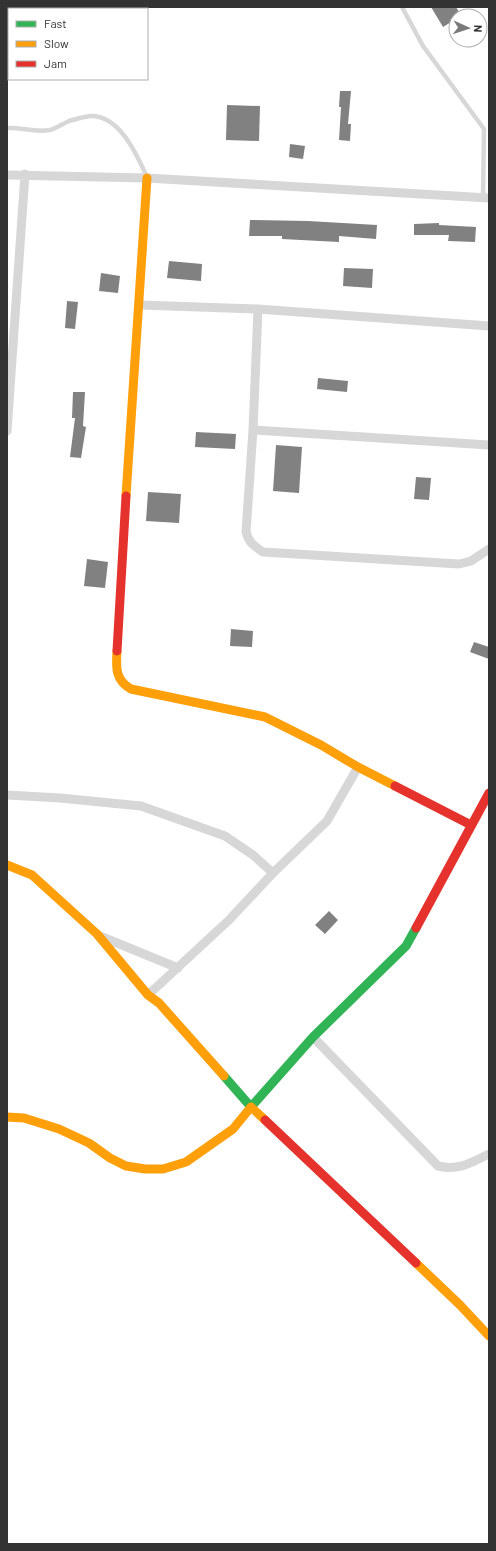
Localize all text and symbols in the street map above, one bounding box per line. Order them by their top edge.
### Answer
legend [8,8,148,80]
north arrow [448,8,488,48]
text: Fast [44,16,67,30]
text: N [472,25,485,33]
text: Slow [44,36,69,50]
text: Jam [44,56,67,70]

